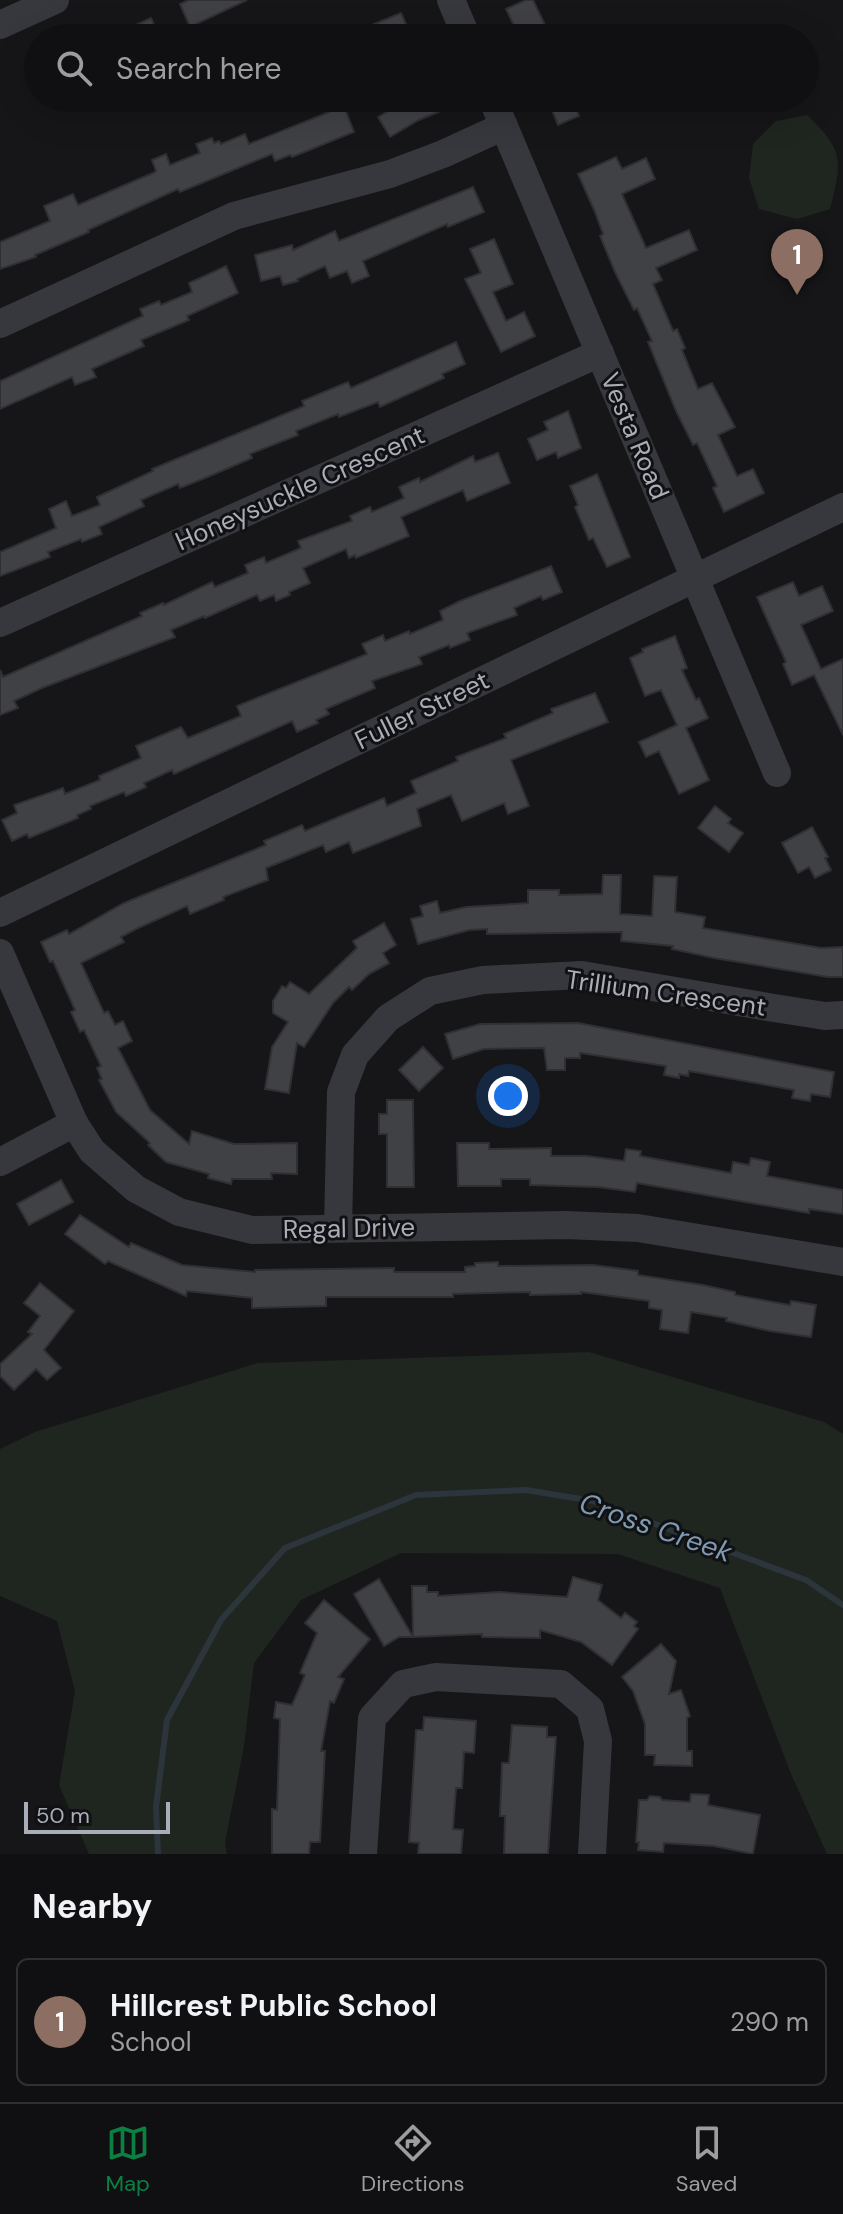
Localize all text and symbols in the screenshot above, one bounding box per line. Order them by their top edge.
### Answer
search box [24,24,819,112]
icon: search [52,46,96,90]
text: Search here [116,49,282,88]
pin: 1 [771,229,823,295]
street label: Vesta Road [593,367,677,505]
street label: Honeysuckle Crescent [170,418,430,558]
street label: Fuller Street [349,663,495,757]
street label: Trillium Crescent [564,962,768,1024]
your location [488,1076,528,1116]
street label: Regal Drive [283,1210,415,1246]
water label: Cross Creek [575,1484,738,1571]
scale bar [24,1798,170,1834]
text: 50 m [36,1801,90,1830]
text: Nearby [32,1884,152,1929]
text: Hillcrest Public School [110,1986,437,2025]
text: 1 [55,2005,65,2039]
text: 290 m [730,2005,809,2039]
text: School [110,2025,192,2059]
tab: Map [106,2121,150,2198]
tab: Directions [361,2121,465,2198]
tab: Saved [676,2121,737,2198]

